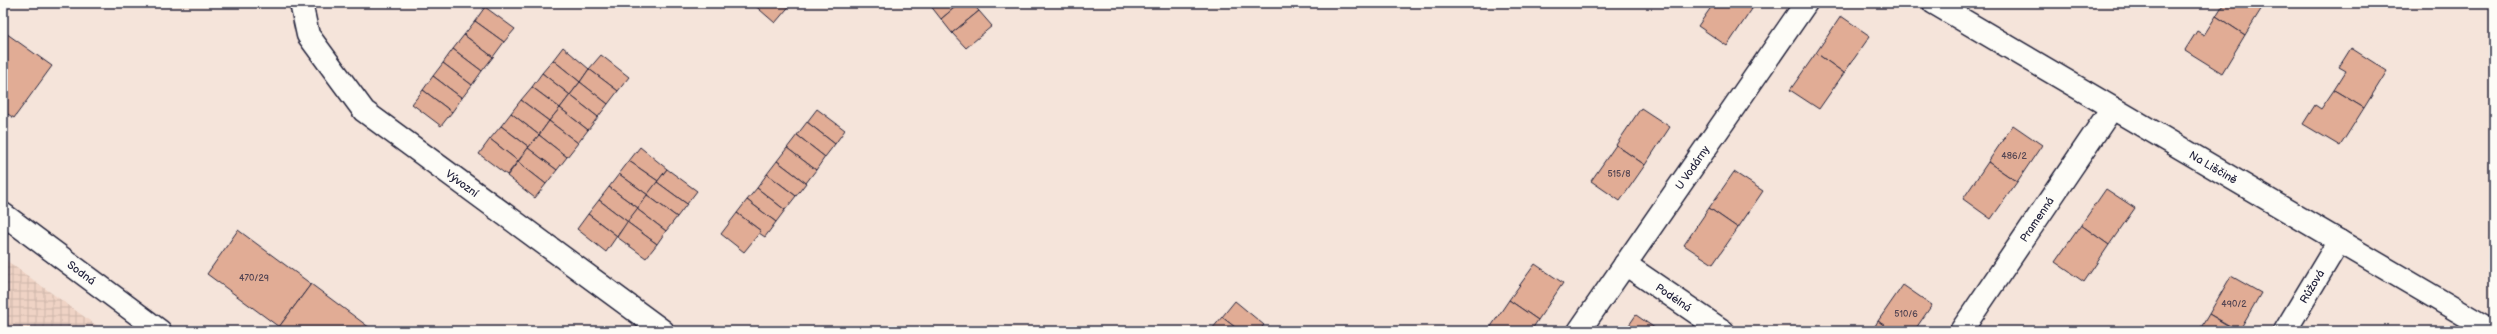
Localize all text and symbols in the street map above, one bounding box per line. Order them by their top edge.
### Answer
street label: U Vodárny [1673,143,1712,192]
street label: Na Liščině [2187,148,2239,187]
house number: 486/2 [2001,151,2027,162]
street label: Vývozní [443,167,481,200]
house number: 515/8 [1607,169,1631,180]
street label: Pramenná [2017,195,2057,244]
street label: Sodná [65,258,98,288]
street label: Růžová [2297,267,2327,306]
house number: 470/29 [239,273,269,284]
street label: Podélná [1653,281,1694,315]
house number: 490/2 [2221,299,2247,310]
house number: 510/6 [1894,309,1918,320]

